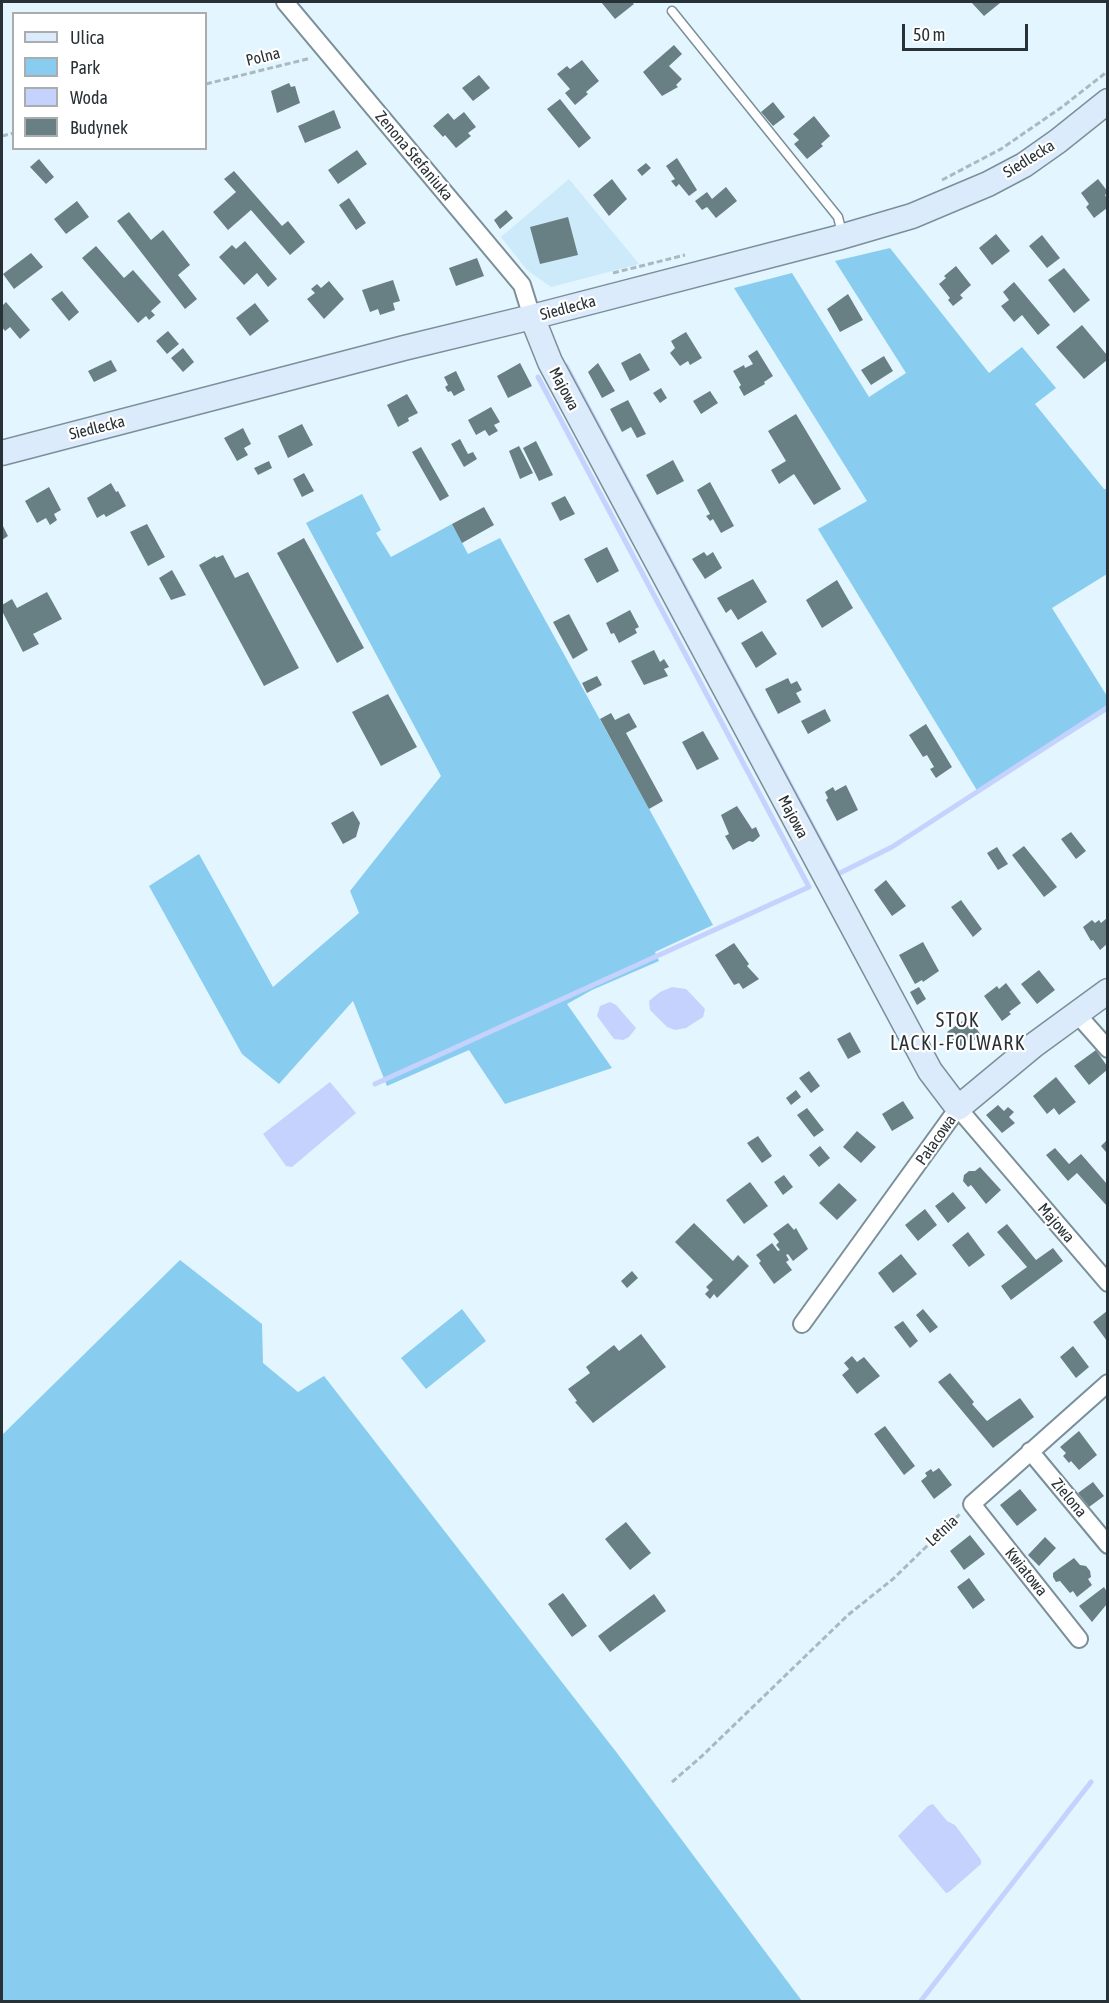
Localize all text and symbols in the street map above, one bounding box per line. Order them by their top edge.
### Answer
legend [12,12,207,150]
scale bar [905,12,1031,50]
text: 50 m [913,24,945,45]
text: Ulica [70,27,105,48]
street label: Polna [244,43,282,71]
text: Park [70,57,100,78]
text: Woda [70,87,108,108]
street label: Zenona Stefaniuka [371,107,457,205]
text: Budynek [70,117,128,138]
street label: Siedlecka [1000,136,1058,182]
street label: Siedlecka [538,291,598,325]
street label: Majowa [545,364,583,414]
street label: Siedlecka [67,412,127,444]
street label: Majowa [774,792,812,842]
district label: STOK LACKI-FOLWARK [890,1009,1026,1056]
street label: Pałacowa [912,1111,960,1169]
street label: Majowa [1034,1199,1078,1247]
street label: Zielona [1047,1475,1091,1521]
street label: Letnia [922,1511,962,1551]
street label: Kwiatowa [1001,1544,1051,1600]

